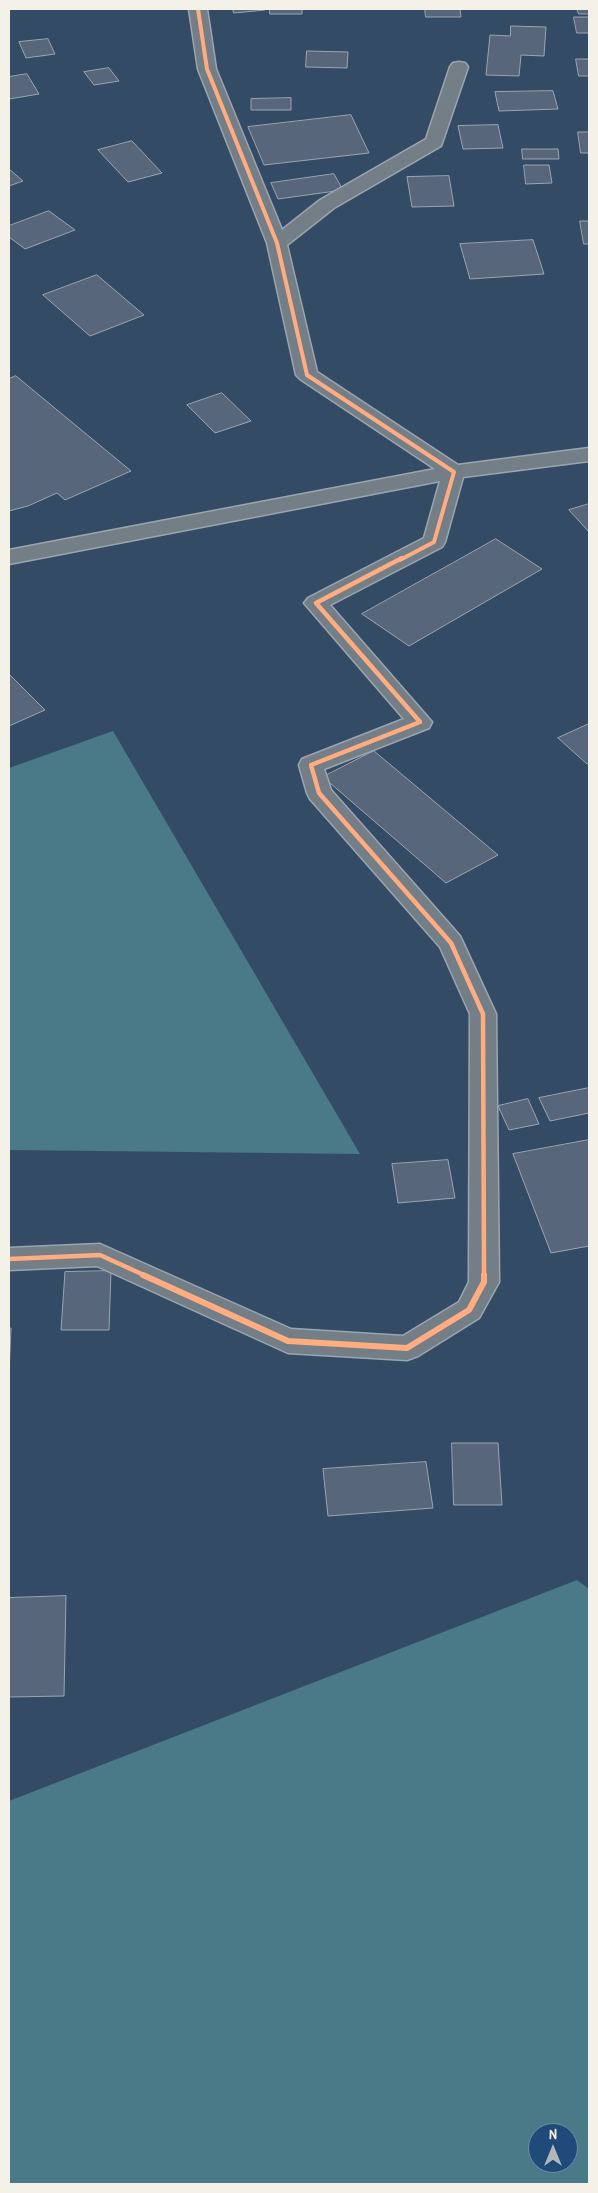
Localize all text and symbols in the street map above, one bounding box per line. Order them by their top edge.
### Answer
north arrow [528,2123,578,2173]
text: N [549,2124,557,2143]

